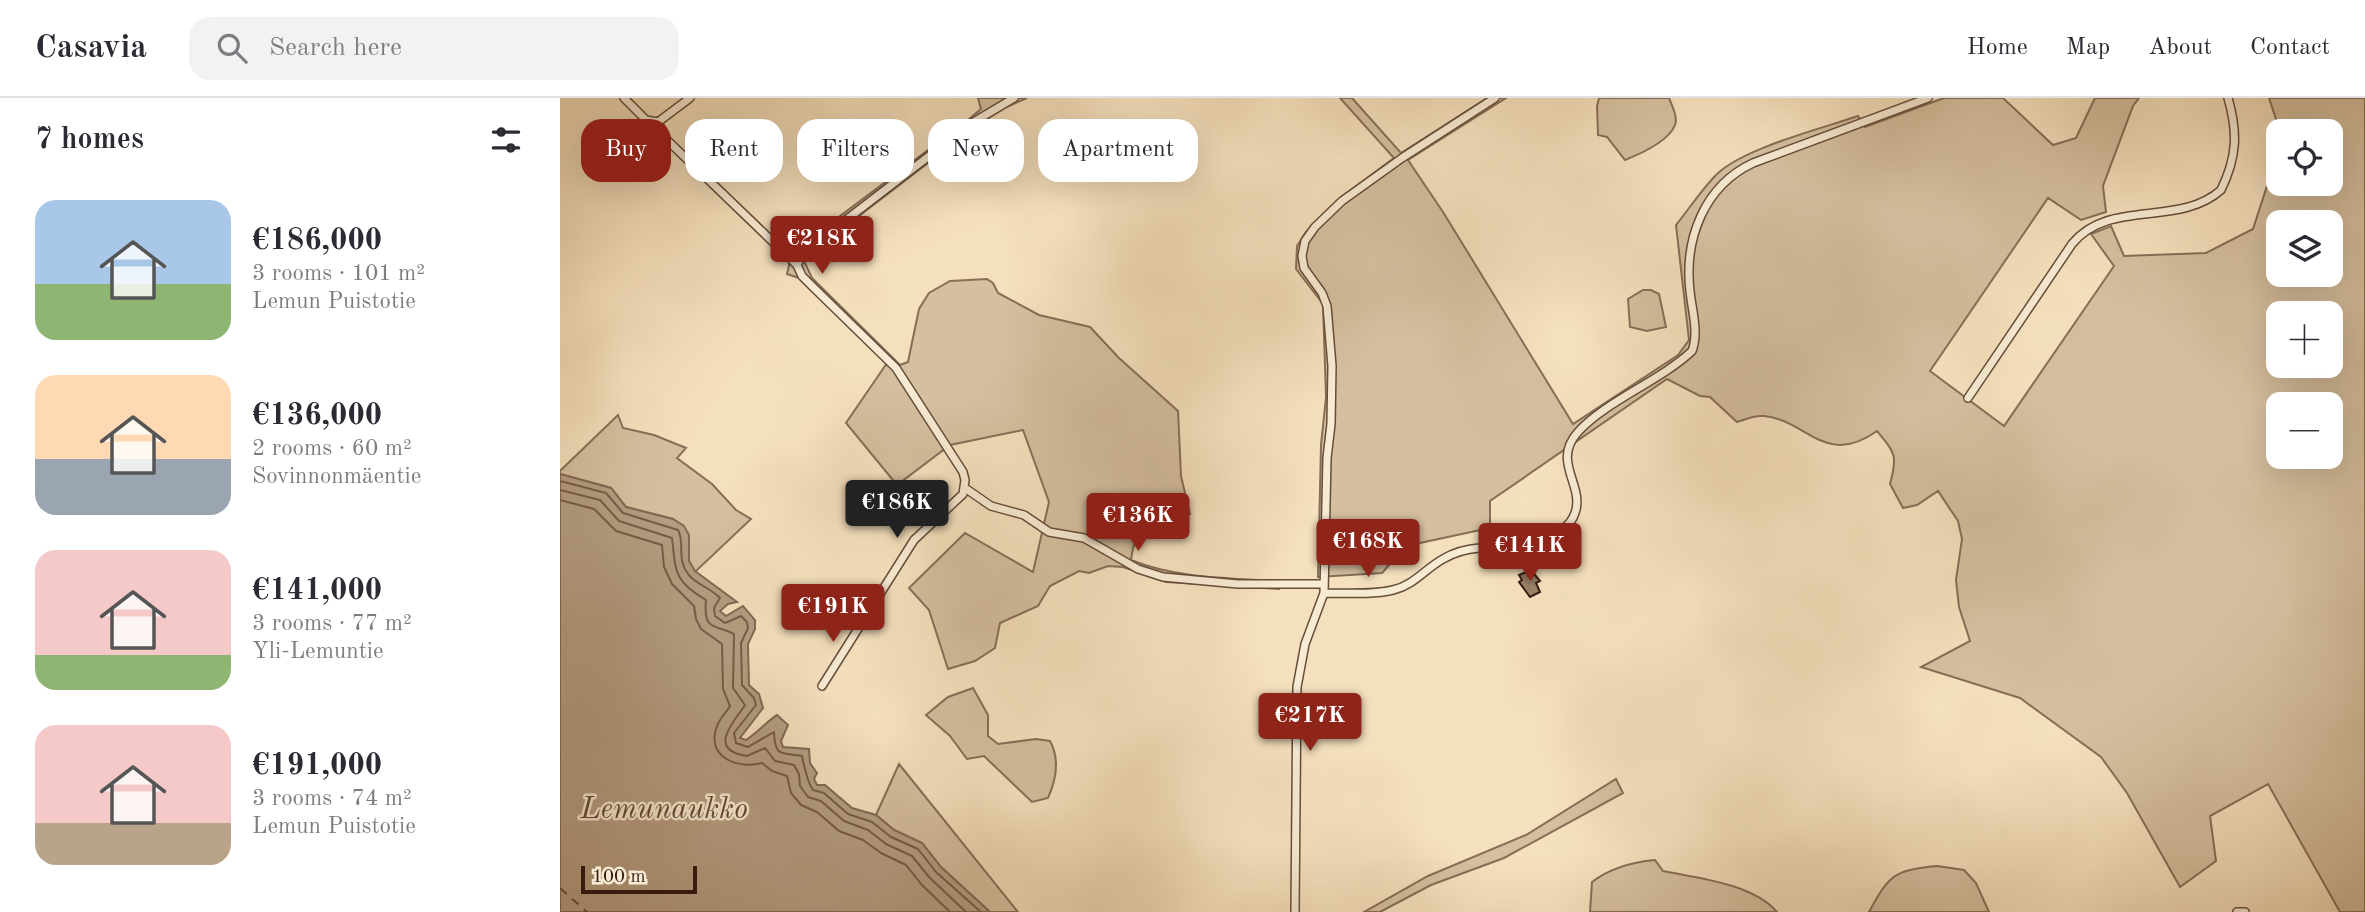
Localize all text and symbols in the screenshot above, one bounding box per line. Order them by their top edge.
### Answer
search box [189,17,679,80]
icon: search [213,29,251,67]
text: Casavia [35,32,147,65]
text: Search here [269,35,402,61]
text: Home [1967,36,2028,60]
text: Map [2066,36,2110,60]
text: About [2148,36,2212,60]
text: Contact [2250,36,2330,60]
chip: Buy [581,119,671,182]
chip: Rent [685,119,783,182]
chip: Filters [797,119,914,182]
chip: New [928,119,1024,182]
chip: Apartment [1038,119,1198,182]
map controls [2266,119,2343,469]
button: locate [2266,119,2343,196]
icon: filters [487,121,525,159]
text: 7 homes [35,125,144,155]
button: layers [2266,210,2343,287]
pin: €218K [773,216,871,276]
text: €186,000 [252,226,382,256]
text: €218K [786,227,858,250]
icon: home [91,228,175,312]
text: 3 rooms · 101 m² [252,262,425,285]
text: Lemun Puistotie [252,290,416,313]
button: + [2266,301,2343,378]
button: − [2266,392,2343,469]
text: €136,000 [252,401,382,431]
icon: home [91,403,175,487]
text: 2 rooms · 60 m² [252,437,412,460]
text: Sovinnonmäentie [252,465,421,488]
pin: €186K [848,480,946,540]
text: €186K [861,491,933,514]
pin: €136K [1089,494,1187,553]
text: €136K [1102,504,1174,527]
pin: €168K [1319,519,1417,579]
pin: €141K [1481,524,1579,583]
text: €168K [1332,530,1404,553]
text: €141K [1494,534,1566,557]
text: €141,000 [252,576,382,606]
icon: home [91,578,175,662]
pin: €191K [784,584,882,644]
text: €191K [797,595,869,618]
text: 3 rooms · 77 m² [252,612,412,635]
text: Yli-Lemuntie [252,640,383,663]
pin: €217K [1261,694,1359,753]
text: €217K [1274,704,1346,727]
text: €191,000 [252,751,382,781]
icon: home [91,753,175,837]
text: 3 rooms · 74 m² [252,787,412,810]
water label: Lemunaukko [579,795,748,825]
text: Lemun Puistotie [252,815,416,838]
scale bar [581,863,696,895]
text: 100 m [592,868,645,887]

